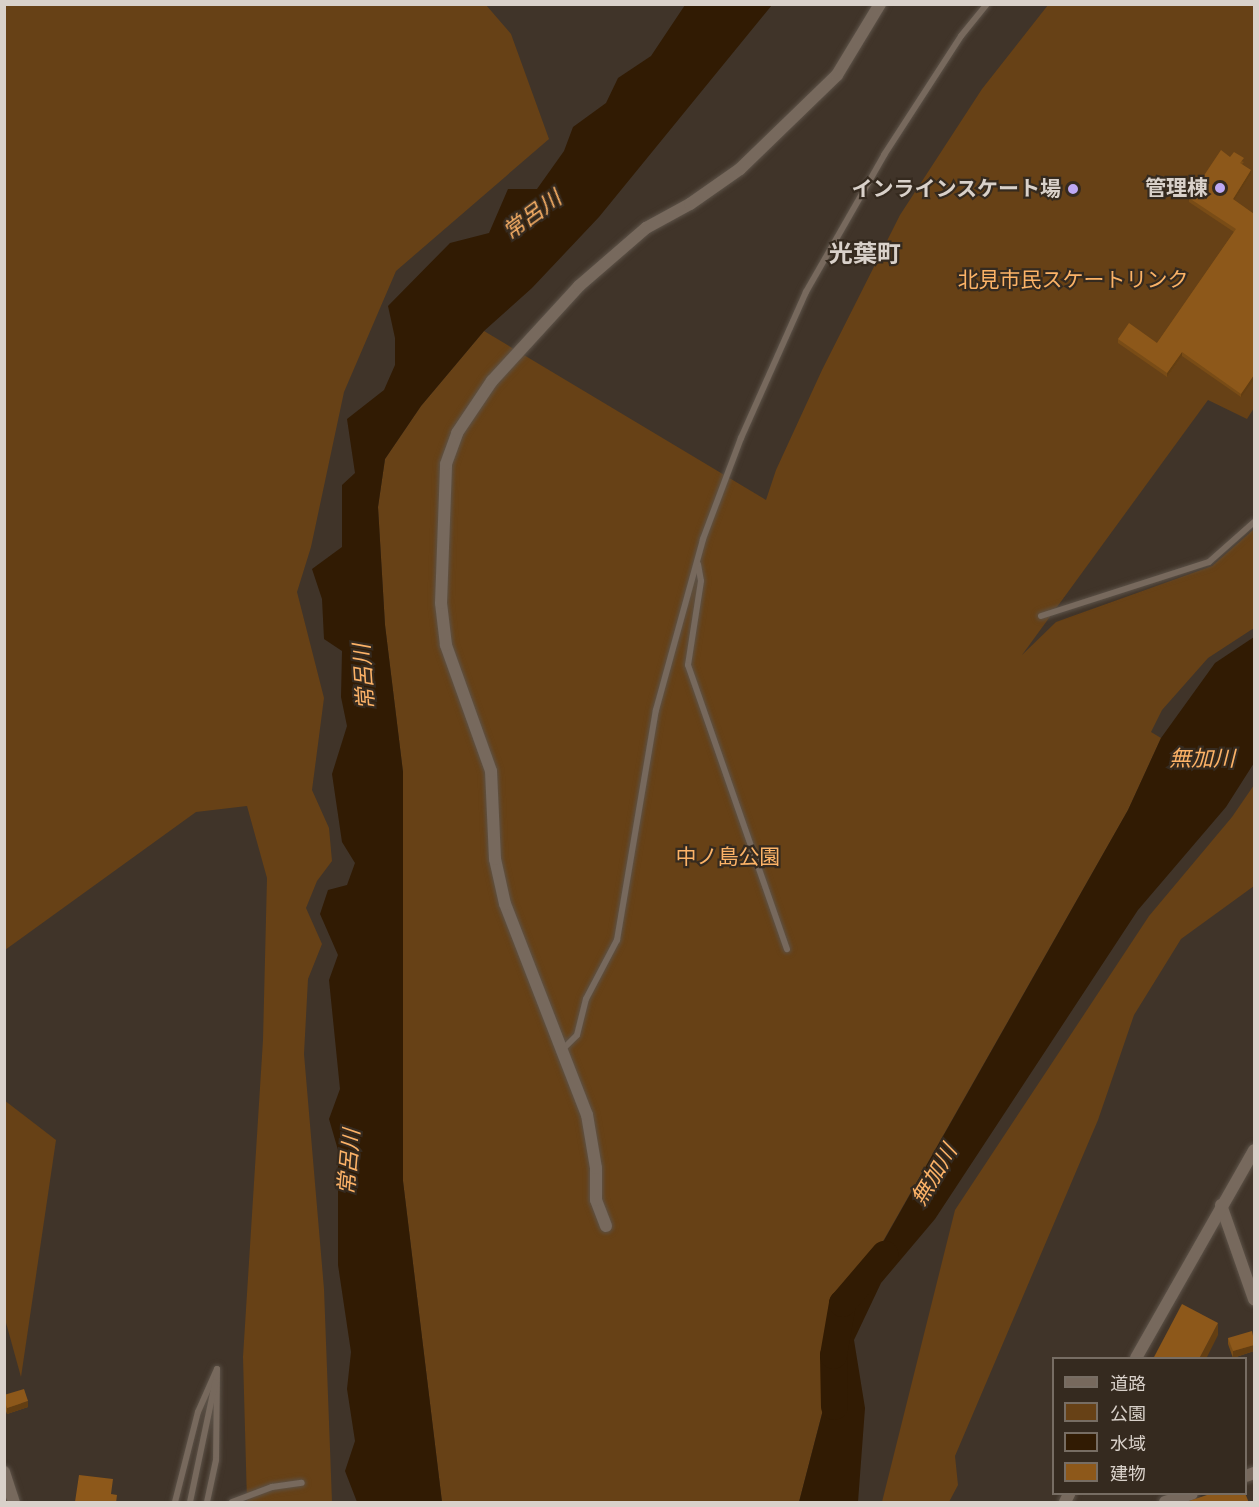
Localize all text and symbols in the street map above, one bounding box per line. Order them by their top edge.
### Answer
place label: 管理棟 [1145,175,1208,201]
place label: インラインスケート場 [851,176,1061,202]
marker: 管理棟 [1213,181,1227,195]
marker: インラインスケート場 [1066,182,1080,196]
water label: 常呂川 [498,185,566,245]
district label: 光葉町 [829,241,901,269]
park label: 北見市民スケートリンク [958,267,1188,293]
water label: 常呂川 [349,643,379,711]
water label: 無加川 [1169,746,1235,772]
park label: 中ノ島公園 [676,844,780,870]
water label: 常呂川 [333,1128,365,1196]
water label: 無加川 [906,1140,962,1210]
legend [1052,1357,1247,1495]
text: 道路 [1110,1373,1146,1395]
text: 公園 [1110,1403,1146,1425]
text: 水域 [1110,1433,1146,1455]
text: 建物 [1110,1463,1146,1485]

